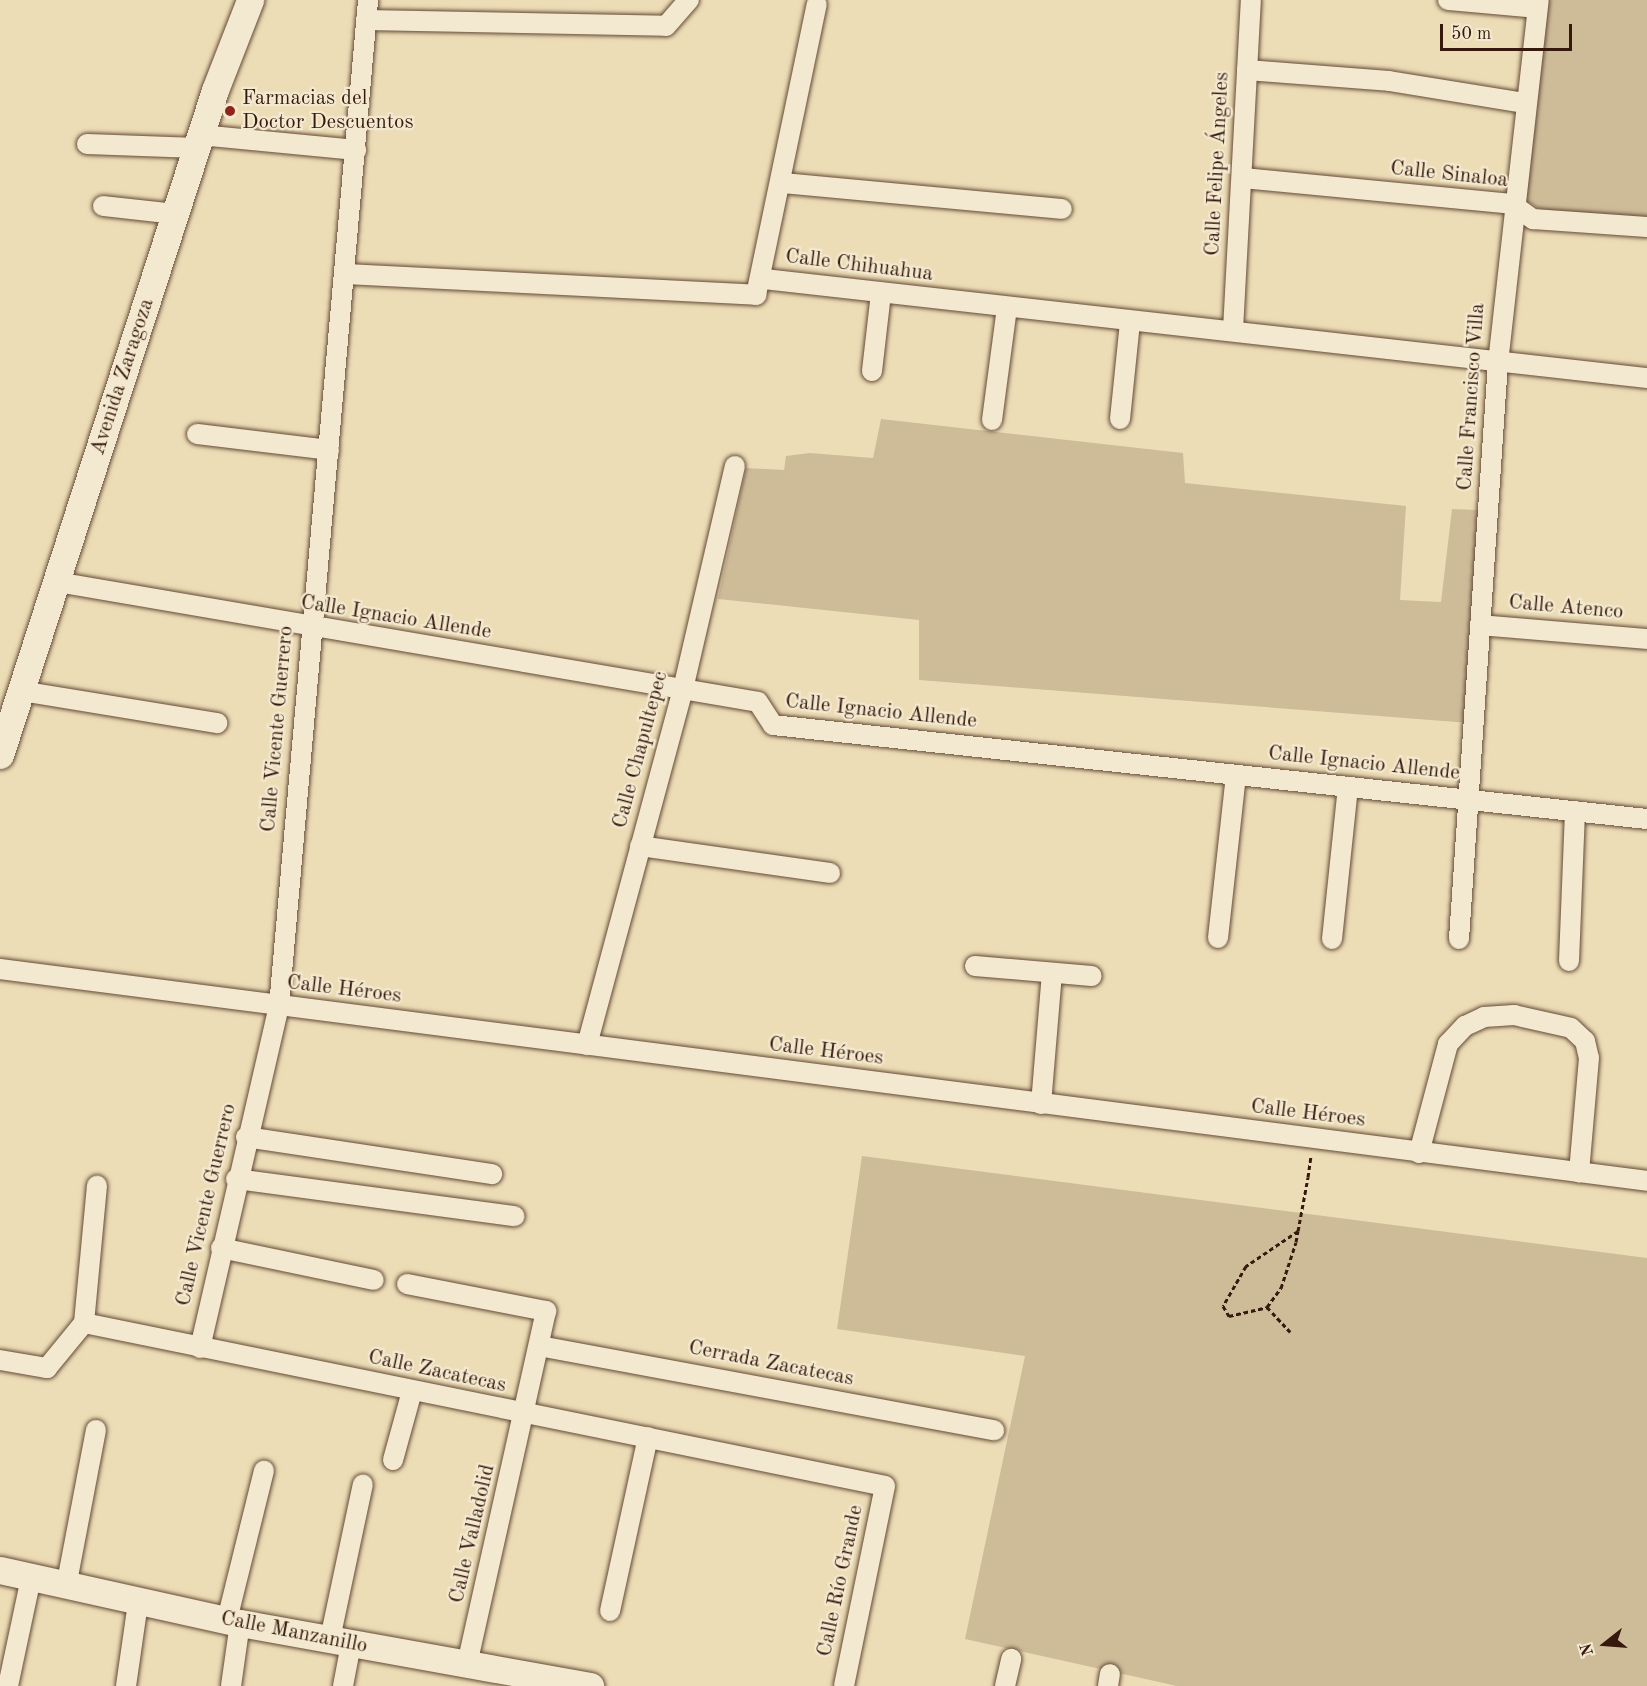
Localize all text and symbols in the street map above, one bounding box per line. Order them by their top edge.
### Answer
scale bar [1443,12,1575,50]
text: 50 m [1451,25,1491,43]
street label: Calle Felipe Ángeles [1201,71,1235,257]
place label: Farmacias del Doctor Descuentos [242,86,414,136]
marker: Farmacias del Doctor Descuentos [223,104,237,118]
street label: Calle Sinaloa [1389,156,1509,194]
street label: Calle Chihuahua [784,244,934,288]
street label: Avenida Zaragoza [86,296,160,458]
street label: Calle Francisco Villa [1453,302,1491,492]
street label: Calle Ignacio Allende [299,590,493,646]
street label: Calle Atenco [1507,590,1625,626]
street label: Calle Vicente Guerrero [256,625,300,833]
street label: Calle Chapultepec [608,669,674,831]
street label: Calle Ignacio Allende [784,689,978,735]
street label: Calle Ignacio Allende [1267,741,1461,787]
street label: Calle Héroes [285,970,403,1010]
street label: Calle Héroes [767,1032,885,1072]
street label: Calle Héroes [1249,1094,1367,1134]
street label: Calle Vicente Guerrero [171,1101,243,1309]
street label: Cerrada Zacatecas [686,1336,856,1392]
street label: Calle Zacatecas [366,1345,508,1399]
street label: Calle Valladolid [445,1462,501,1606]
street label: Calle Río Grande [813,1503,869,1659]
street label: Calle Manzanillo [218,1606,370,1660]
north arrow [1575,1614,1635,1674]
text: N [1578,1641,1597,1657]

